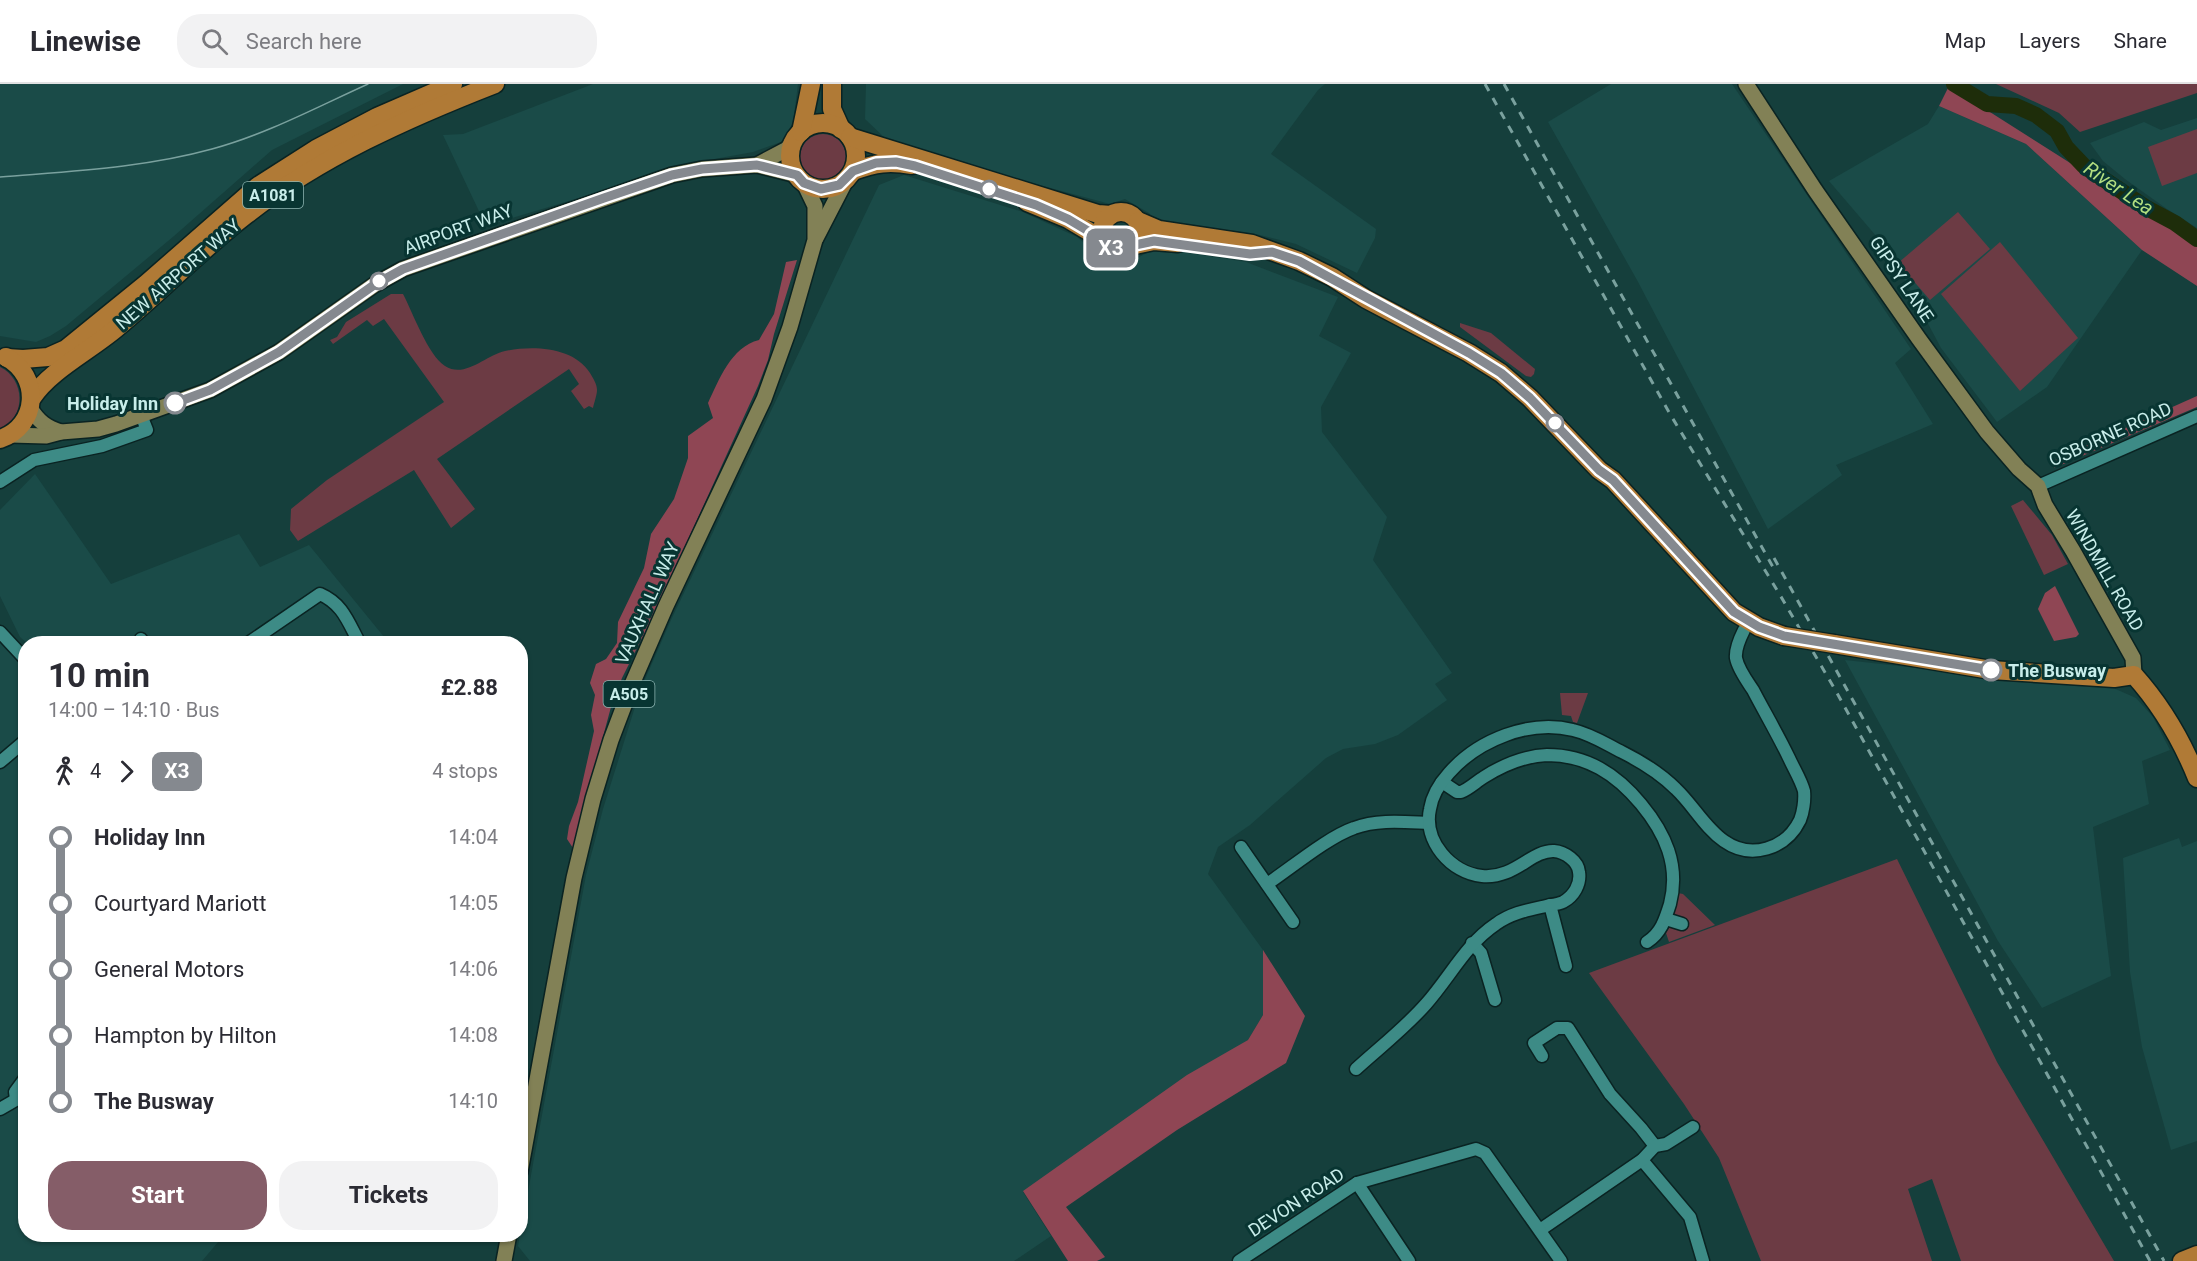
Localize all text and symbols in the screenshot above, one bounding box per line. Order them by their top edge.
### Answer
search box [177,14,597,68]
text: Linewise [30,25,141,58]
icon: search [198,25,231,58]
text: Search here [246,29,362,54]
text: Map [1944,29,1986,53]
text: Layers [2019,29,2080,53]
text: Share [2113,29,2167,53]
water label: River Lea [2080,156,2158,220]
unlabelled marker [980,180,998,198]
road number: A1081 [243,182,303,208]
street label: AIRPORT WAY [401,200,515,258]
street label: NEW AIRPORT WAY [112,214,244,334]
line badge: X3 [1084,228,1138,268]
street label: GIPSY LANE [1866,232,1938,326]
text: X3 [1098,236,1124,260]
unlabelled marker [370,272,388,290]
marker: Holiday Inn [164,392,186,414]
place label: Holiday Inn [67,393,158,414]
street label: OSBORNE ROAD [2045,398,2175,470]
unlabelled marker [1546,414,1564,432]
street label: WINDMILL ROAD [2062,506,2148,634]
street label: VAUXHALL WAY [611,539,683,667]
text: 10 min [48,656,150,695]
marker: The Busway [1980,659,2002,681]
place label: The Busway [2008,660,2107,681]
text: £2.88 [441,675,498,700]
road number: A505 [604,681,654,707]
text: 14:00 – 14:10 · Bus [48,698,220,722]
icon: walk [48,755,81,788]
icon: forward [110,755,143,788]
text: 4 [90,759,101,783]
text: X3 [164,759,190,783]
text: 4 stops [432,759,498,783]
text: Holiday Inn [94,825,205,850]
text: 14:04 [448,825,498,849]
text: Courtyard Mariott [94,891,266,916]
text: 14:05 [448,891,498,915]
text: General Motors [94,957,244,982]
text: 14:06 [448,957,498,981]
text: Hampton by Hilton [94,1023,277,1048]
text: 14:08 [448,1023,498,1047]
text: The Busway [94,1089,214,1114]
text: 14:10 [448,1089,498,1113]
button: Start [48,1161,267,1230]
button: Tickets [279,1161,498,1230]
street label: DEVON ROAD [1244,1163,1348,1241]

